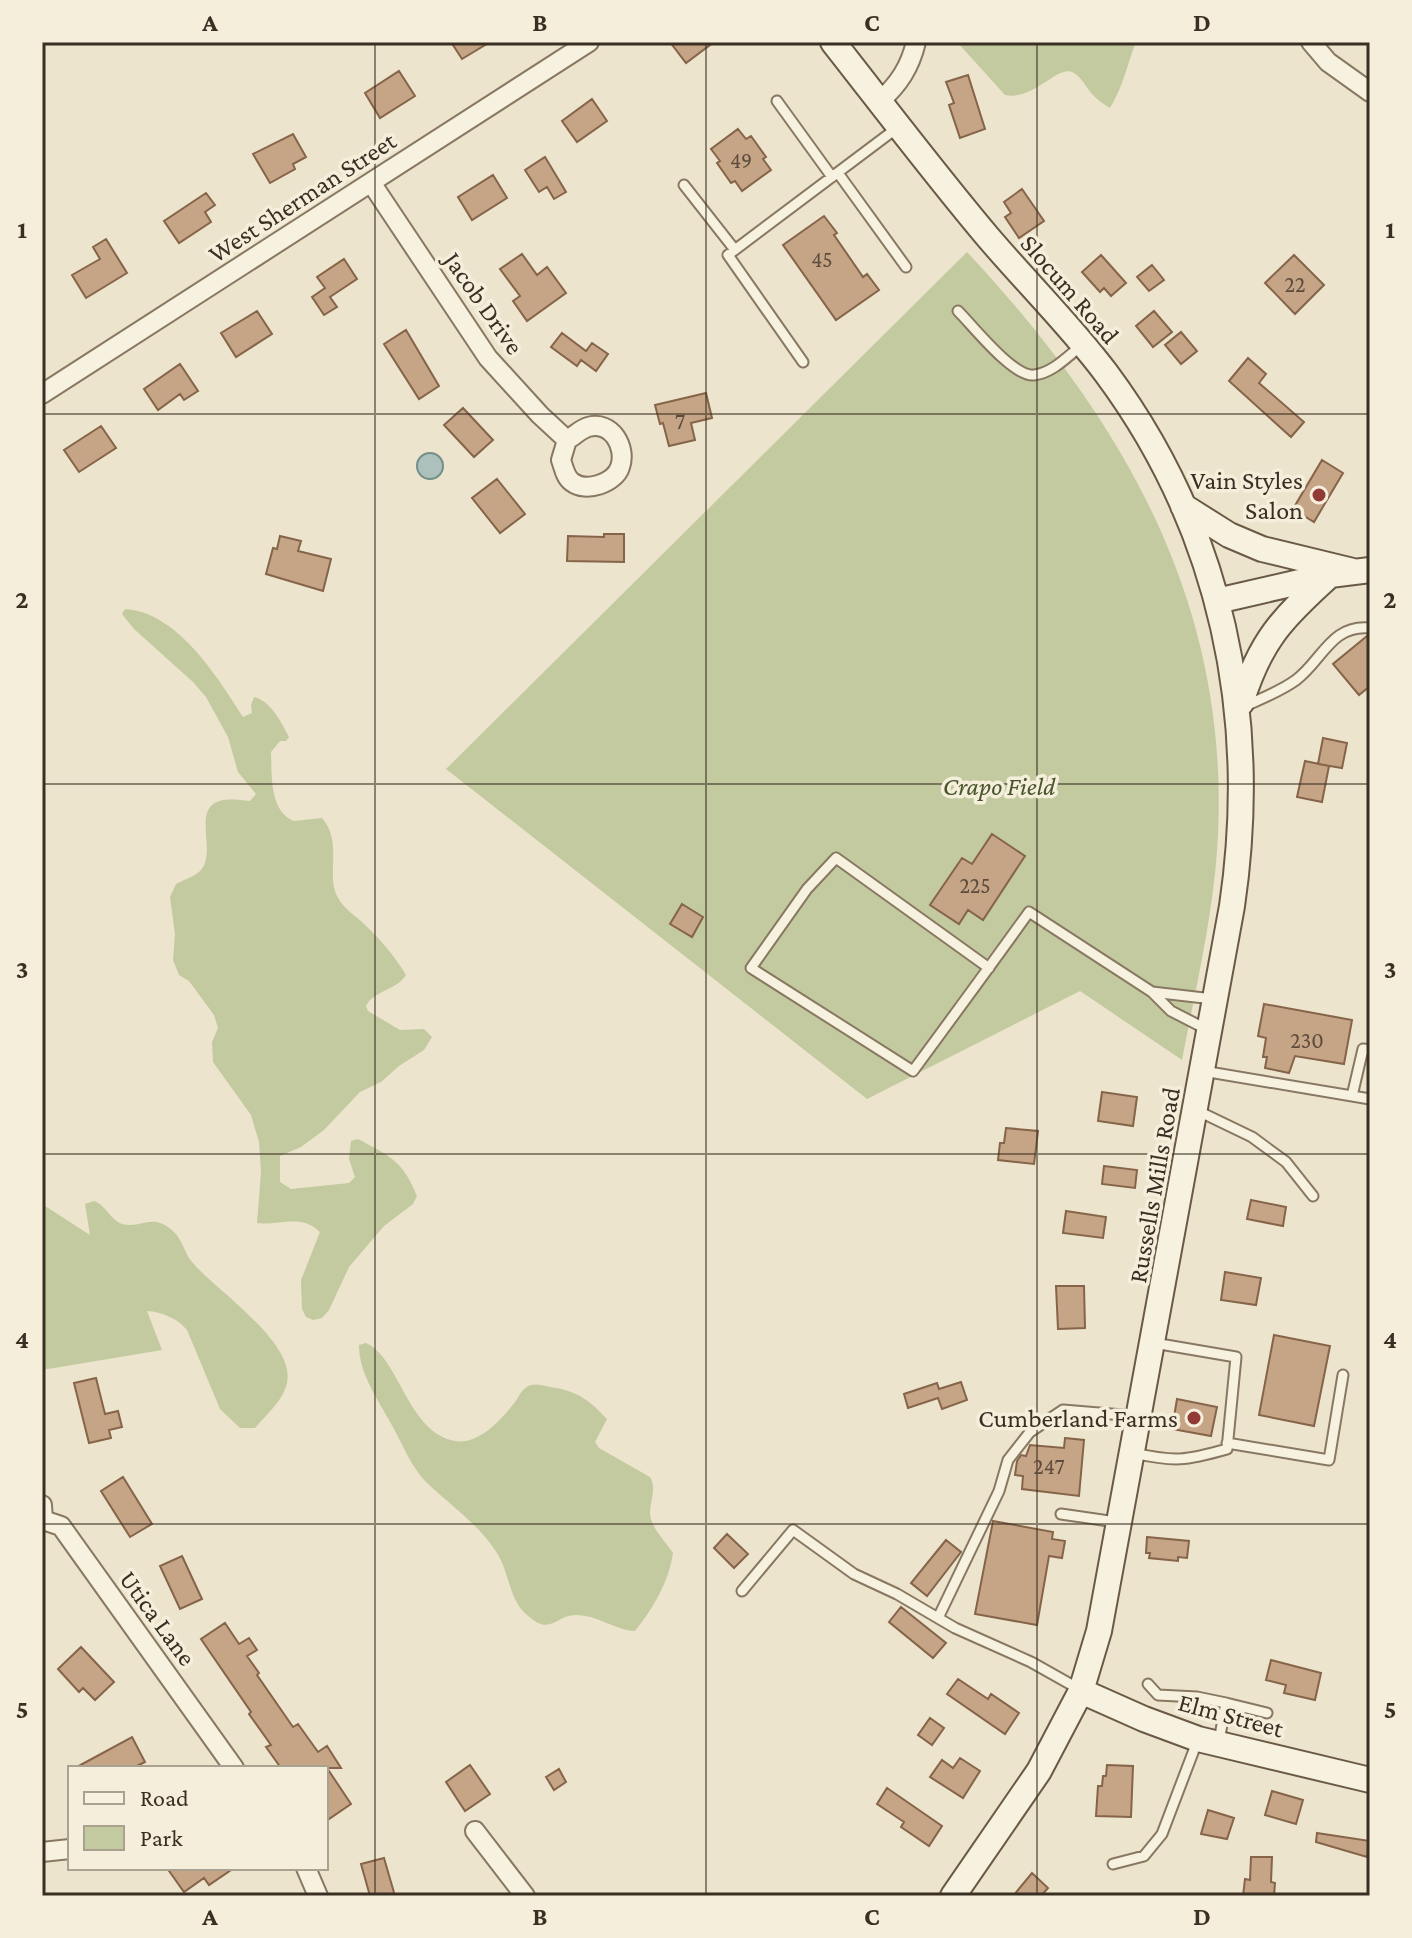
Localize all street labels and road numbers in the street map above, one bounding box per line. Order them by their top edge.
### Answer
street label: West Sherman Street [203,126,402,269]
street label: Slocum Road [1014,229,1125,350]
street label: Jacob Drive [437,245,529,360]
street label: Russells Mills Road [1123,1085,1186,1285]
street label: Utica Lane [113,1565,202,1671]
street label: Elm Street [1175,1688,1287,1744]

